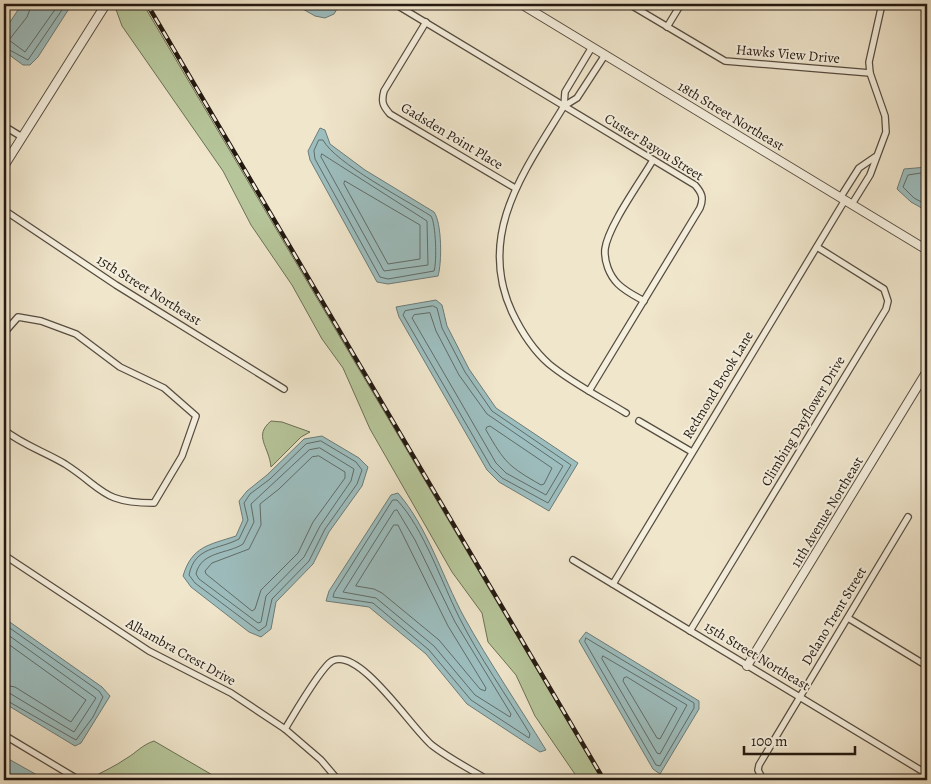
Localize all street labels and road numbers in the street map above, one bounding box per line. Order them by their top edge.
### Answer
street label: Hawks View Drive [735,40,841,68]
street label: 18th Street Northeast [674,77,788,155]
street label: Gadsden Point Place [397,98,507,174]
street label: Custer Bayou Street [601,109,707,185]
street label: 15th Street Northeast [93,250,205,330]
street label: Redmond Brook Lane [678,327,758,443]
street label: Climbing Dayflower Drive [757,352,849,490]
street label: 11th Avenue Northeast [786,453,868,571]
street label: Delano Trent Street [797,563,871,669]
street label: Alhambra Crest Drive [122,613,239,690]
street label: 15th Street Northeast [701,617,814,695]

